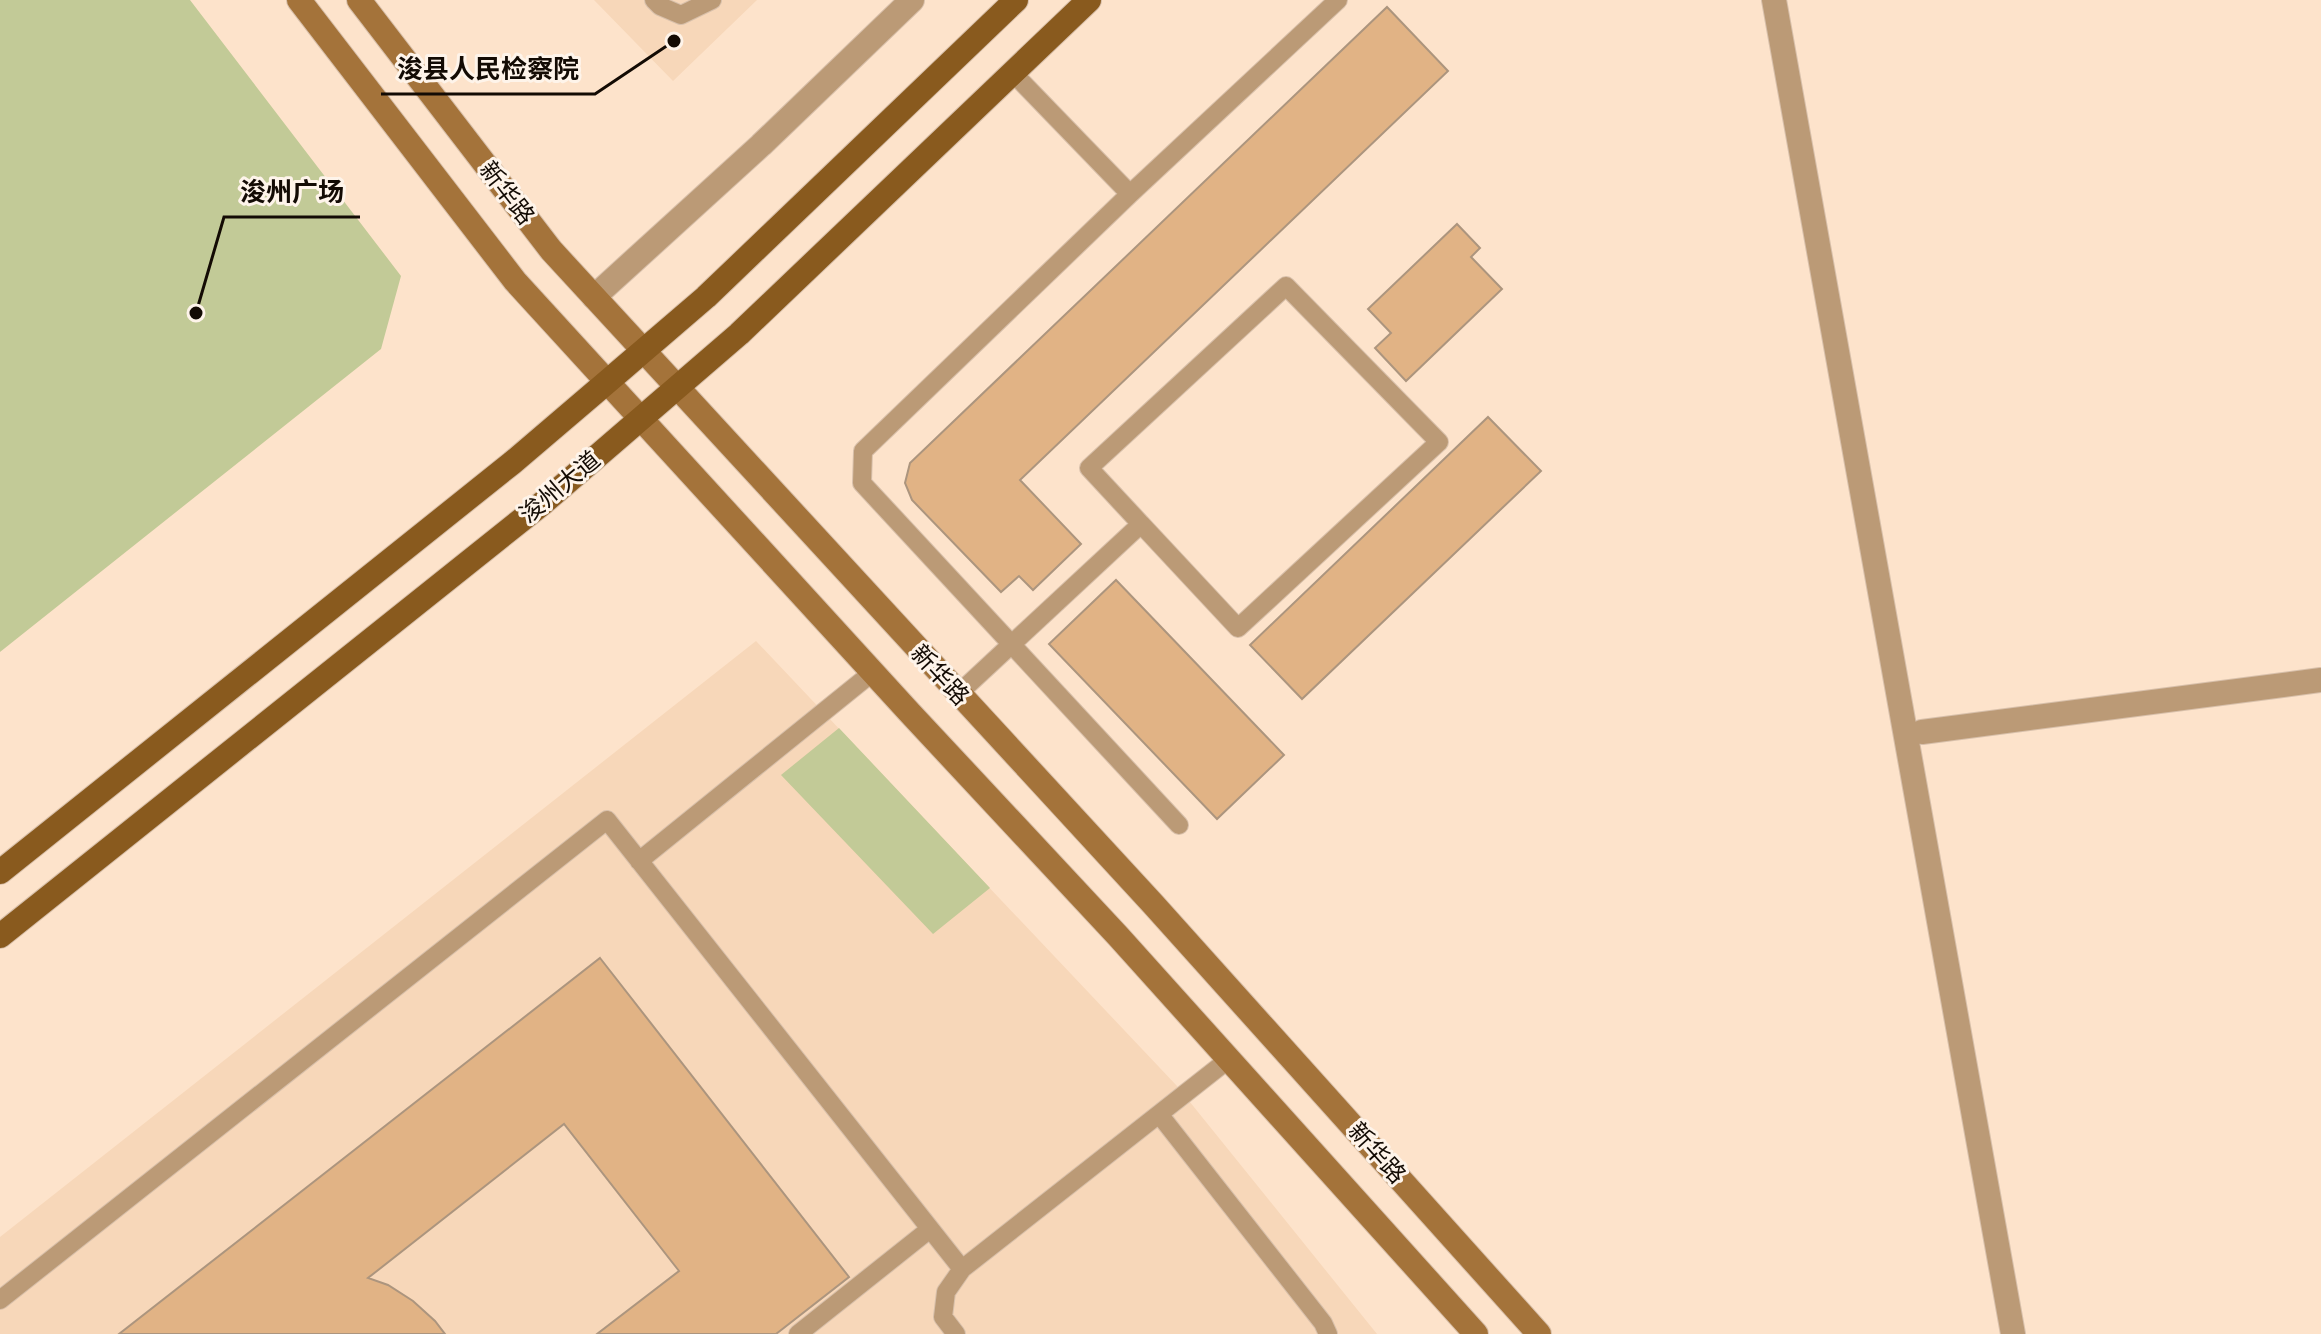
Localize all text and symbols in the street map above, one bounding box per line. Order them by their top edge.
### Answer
callout: 浚县人民检察院 [381,44,595,94]
text: 浚县人民检察院 [397,54,579,85]
street label: 新华路 [474,156,540,230]
callout: 浚州广场 [224,167,360,217]
text: 浚州广场 [240,177,344,208]
street label: 浚州大道 [514,445,606,529]
street label: 新华路 [905,639,975,711]
street label: 新华路 [1343,1117,1411,1189]

